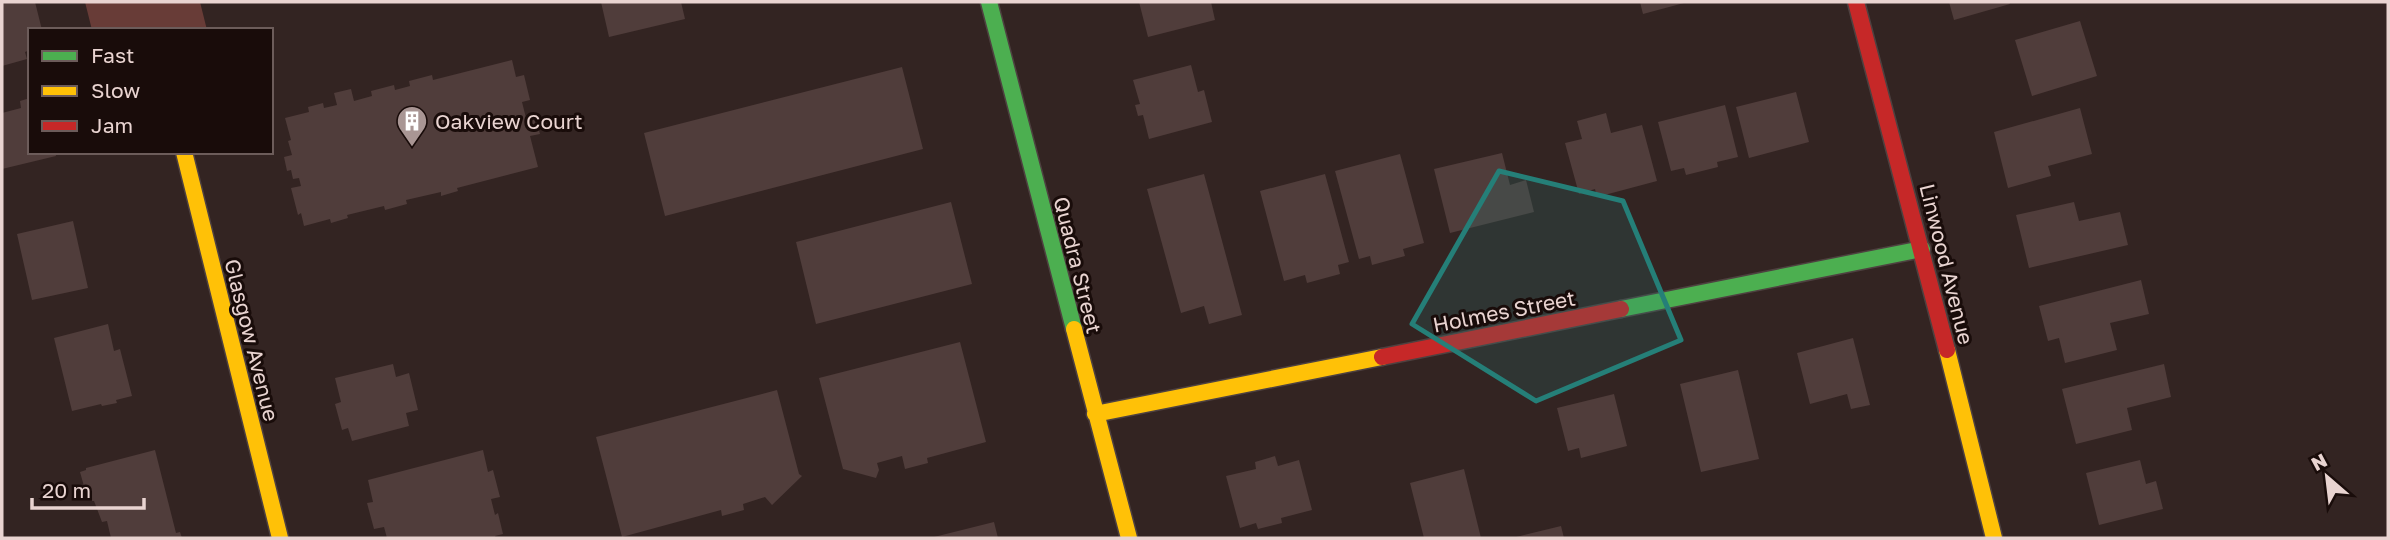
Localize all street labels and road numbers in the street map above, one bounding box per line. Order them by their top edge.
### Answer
street label: Linwood Avenue [1914,181,1980,347]
street label: Quadra Street [1048,194,1108,336]
street label: Glasgow Avenue [219,256,285,424]
street label: Holmes Street [1431,284,1577,338]

